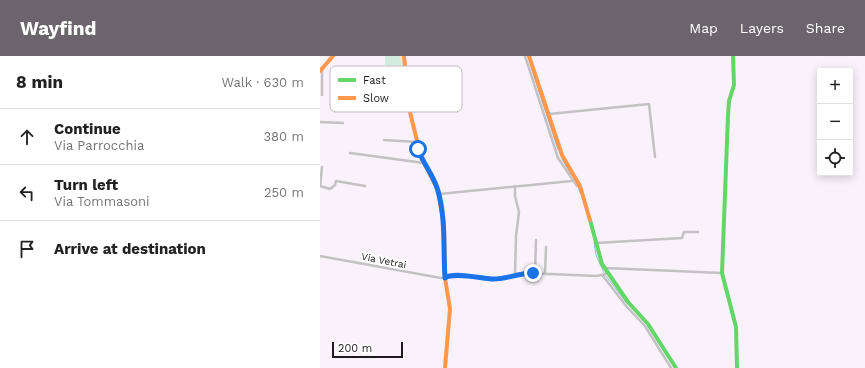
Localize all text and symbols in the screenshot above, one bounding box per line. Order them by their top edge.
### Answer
text: Wayfind [20,17,96,40]
text: Map [689,20,718,36]
text: Layers [740,20,784,36]
text: Share [806,20,845,36]
legend [330,66,462,112]
map controls [817,68,853,176]
button: + [817,68,853,104]
text: 8 min [16,72,63,92]
text: Fast [363,74,386,87]
text: Walk · 630 m [221,75,304,90]
text: Slow [363,92,389,105]
button: − [817,104,853,140]
text: Continue [54,120,121,138]
icon: ahead [16,126,38,148]
text: 380 m [264,129,304,144]
text: Via Parrocchia [54,138,144,153]
route start [409,140,427,158]
button: locate [817,140,853,176]
text: Turn left [54,176,118,194]
icon: left [16,182,38,204]
text: 250 m [264,185,304,200]
text: Via Tommasoni [54,194,150,209]
icon: arrive [16,238,38,260]
text: Arrive at destination [54,240,206,258]
street label: Via Vetrai [360,251,407,270]
route end [524,264,542,282]
scale bar [332,340,403,359]
text: 200 m [338,342,372,355]

